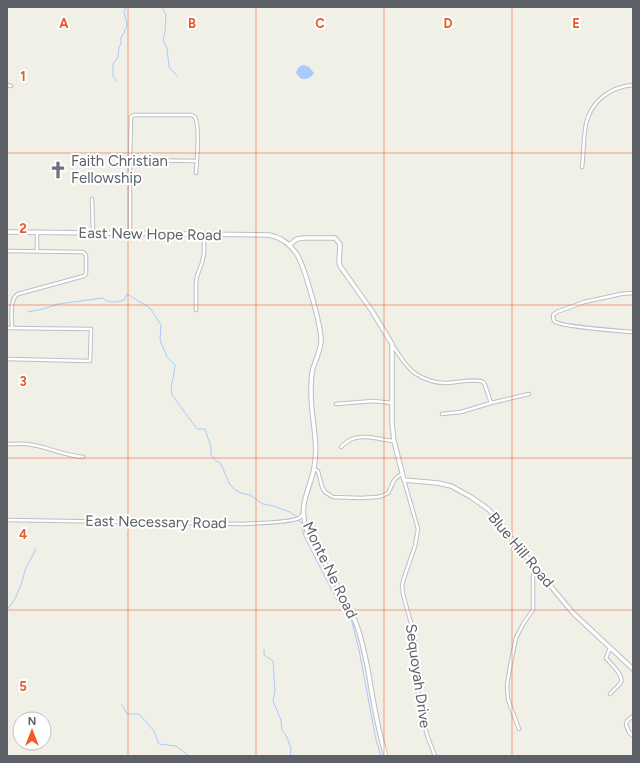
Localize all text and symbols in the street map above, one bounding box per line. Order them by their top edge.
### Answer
text: A [59,16,69,31]
text: B [188,16,196,31]
text: C [315,16,325,31]
text: D [443,16,453,31]
text: E [572,16,580,31]
text: 1 [20,69,26,84]
place label: Faith Christian Fellowship [71,152,168,187]
church icon: Faith Christian Fellowship [48,160,68,180]
text: 2 [19,221,27,236]
street label: East New Hope Road [78,224,222,244]
text: 3 [19,374,27,389]
street label: Blue Hill Road [484,509,558,591]
street label: East Necessary Road [85,512,227,532]
street label: Monte Ne Road [299,519,361,621]
text: 4 [19,527,27,542]
street label: Sequoyah Drive [402,623,434,729]
text: 5 [19,679,27,694]
north arrow [12,711,52,751]
text: N [28,715,36,728]

